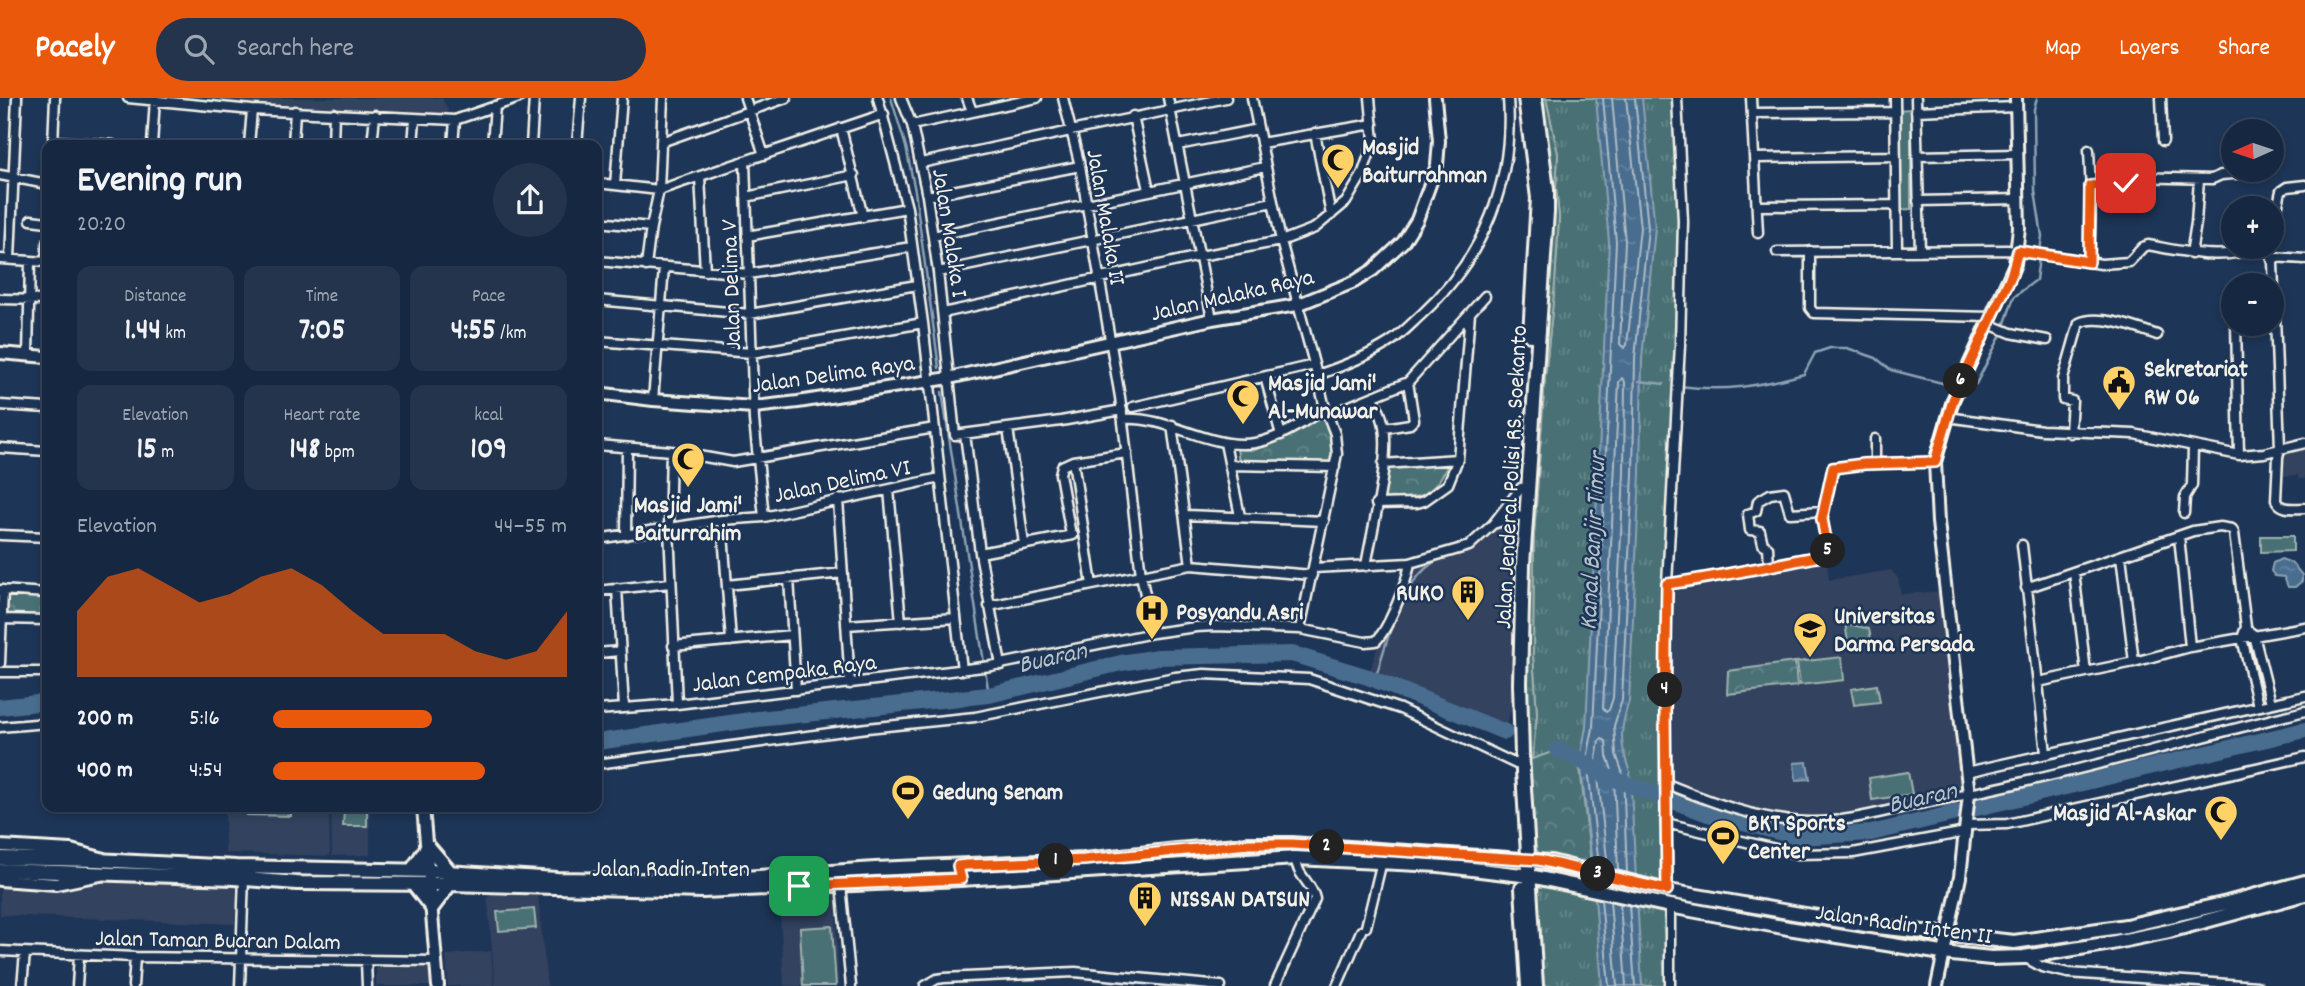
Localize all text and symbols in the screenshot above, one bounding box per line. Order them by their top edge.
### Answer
search box [156,18,646,81]
text: Pacely [35,26,114,73]
icon: search [180,30,218,68]
text: Search here [236,31,354,68]
text: Map [2045,32,2081,66]
text: Layers [2119,32,2180,66]
text: Share [2218,32,2270,66]
north arrow [2221,119,2284,182]
map controls [2221,119,2284,336]
place label: Masjid Baiturrahman [1362,132,1487,194]
mosque icon: Masjid Baiturrahman [1319,141,1357,190]
street label: Jalan Malaka II [1075,147,1133,289]
pin [2096,153,2156,213]
text: Evening run [77,155,242,210]
button: share [493,163,567,237]
icon: check [2107,164,2145,202]
street label: Jalan Malaka I [921,167,975,301]
button: + [2221,196,2284,259]
text: 20:20 [77,209,126,242]
street label: Jalan Delima V [714,218,752,351]
street label: Jalan Malaka Raya [1148,261,1318,332]
button: − [2221,273,2284,336]
text: Distance [124,284,186,311]
text: Time [306,284,338,311]
text: Pace [472,284,505,311]
text: 1.44 [125,311,161,354]
text: 7:05 [299,311,345,354]
text: 4:55 [451,311,496,354]
text: km [161,321,186,348]
text: /km [496,321,527,348]
street label: Jalan Jenderal Polisi RS. Soekanto [1488,324,1538,630]
street label: Jalan Delima Raya [750,348,918,404]
place label: Sekretariat RW 06 [2144,354,2248,416]
public building icon: Sekretariat RW 06 [2100,363,2138,412]
pin: 6 [1944,364,1979,398]
text: 6 [1956,367,1965,394]
place label: Masjid Jami' Al-Munawar [1268,368,1378,430]
mosque icon: Masjid Jami' Al-Munawar [1224,377,1262,426]
text: Elevation [122,403,188,430]
text: Heart rate [284,403,360,430]
text: kcal [474,403,503,430]
text: 15 [136,430,157,473]
text: 148 [289,430,320,473]
text: 109 [470,430,507,473]
text: m [157,440,174,467]
text: bpm [320,440,355,467]
mosque icon: Masjid Jami' Baiturrahim [669,440,707,489]
water label: Kanal Banjir Timur [1571,448,1618,631]
street label: Jalan Delima VI [771,452,915,514]
place label: Masjid Jami' Baiturrahim [634,490,742,552]
text: Elevation [77,511,157,544]
text: 44–55 m [494,511,567,544]
pin: 5 [1811,533,1846,568]
text: 5 [1823,537,1832,564]
building icon: RUKO [1449,573,1487,622]
place label: RUKO [1396,578,1444,612]
hospital icon: Posyandu Asri [1133,592,1171,641]
place label: Posyandu Asri [1176,597,1304,631]
place label: Universitas Darma Persada [1834,601,1975,663]
school or university icon: Universitas Darma Persada [1791,610,1829,659]
water label: Buaran [1015,633,1092,685]
street label: Jalan Cempaka Raya [690,647,879,703]
pin: 4 [1648,672,1682,708]
text: 4 [1661,676,1668,703]
text: 200 m [77,703,133,736]
text: 5:16 [189,703,220,736]
text: 400 m [77,755,133,788]
text: 4:54 [189,755,223,788]
sports icon: Gedung Senam [889,772,927,821]
water label: Buaran [1885,773,1962,825]
place label: Gedung Senam [932,777,1063,811]
mosque icon: Masjid Al-Askar [2202,793,2240,842]
place label: Masjid Al-Askar [2053,798,2197,832]
place label: BKT Sports Center [1748,808,1846,870]
sports icon: BKT Sports Center [1704,817,1742,866]
pin: 2 [1310,830,1344,864]
text: 2 [1322,833,1331,860]
pin: 1 [1038,844,1074,878]
text: 1 [1053,847,1058,874]
street label: Jalan Radin Inten [592,854,750,888]
pin [769,856,829,916]
pin: 3 [1580,856,1616,892]
text: 3 [1593,860,1602,887]
icon: arrive [780,867,818,905]
building icon: NISSAN DATSUN [1126,879,1164,928]
place label: NISSAN DATSUN [1170,884,1310,918]
street label: Jalan Radin Inten II [1813,897,1995,955]
street label: Jalan Taman Buaran Dalam [95,923,341,961]

